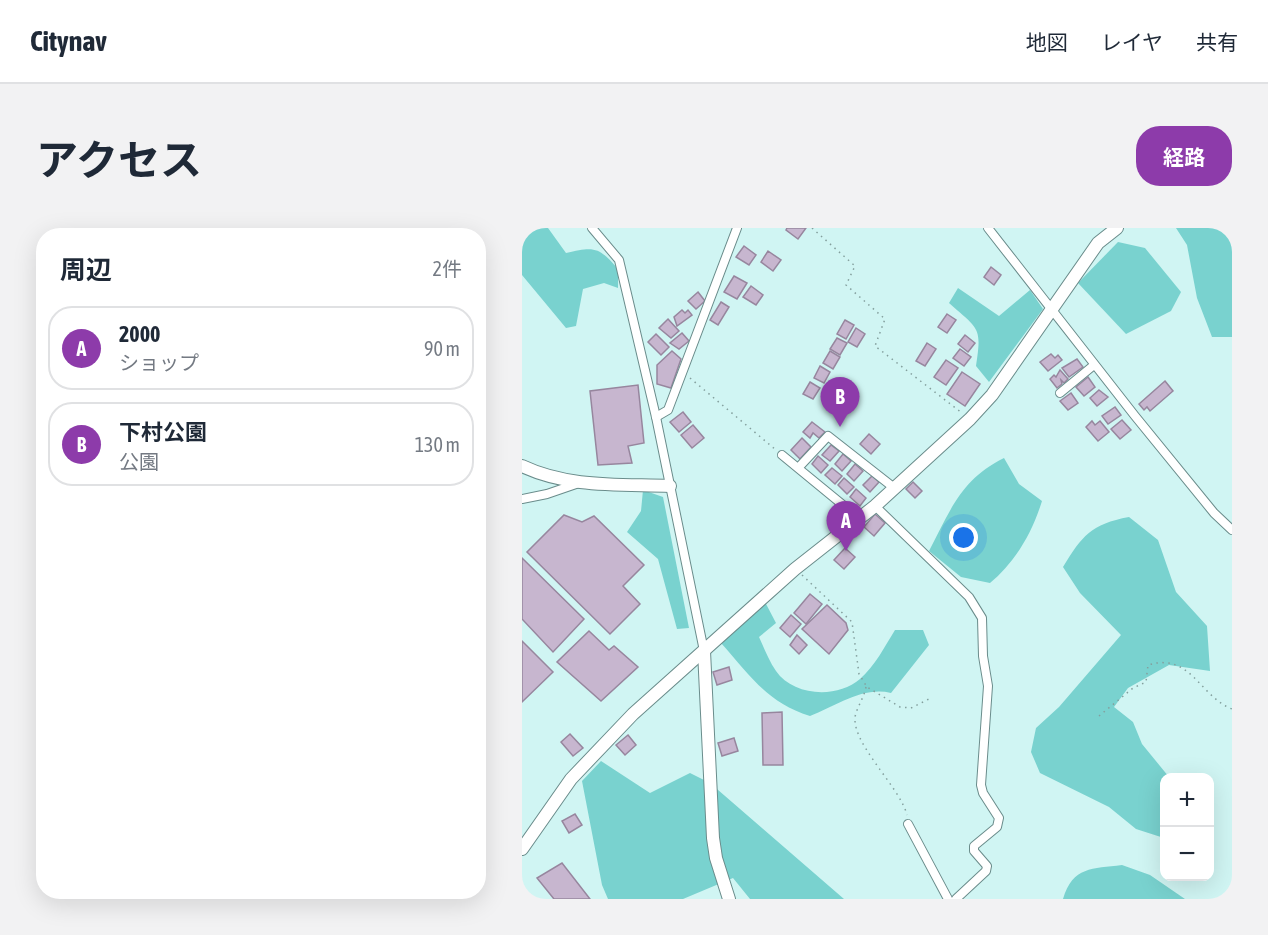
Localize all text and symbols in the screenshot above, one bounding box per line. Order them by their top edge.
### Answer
text: Citynav [30,25,107,57]
text: 地図 [1026,30,1068,54]
text: レイヤ [1101,30,1163,54]
text: 共有 [1196,30,1238,54]
button: 経路 [1136,126,1232,186]
text: アクセス [36,136,202,184]
text: 周辺 [60,255,112,285]
text: 2件 [433,257,462,280]
text: 2000 [119,321,160,347]
text: A [77,337,86,360]
text: 90 m [424,337,460,360]
text: ショップ [119,351,199,374]
pin: B [820,378,860,427]
text: 下村公園 [119,419,207,445]
text: B [77,433,86,456]
text: 130 m [415,433,460,456]
text: 公園 [119,450,159,473]
pin: A [826,502,866,551]
your location [949,523,978,552]
map controls [1160,773,1214,881]
button: + [1160,773,1214,827]
button: − [1160,827,1214,881]

